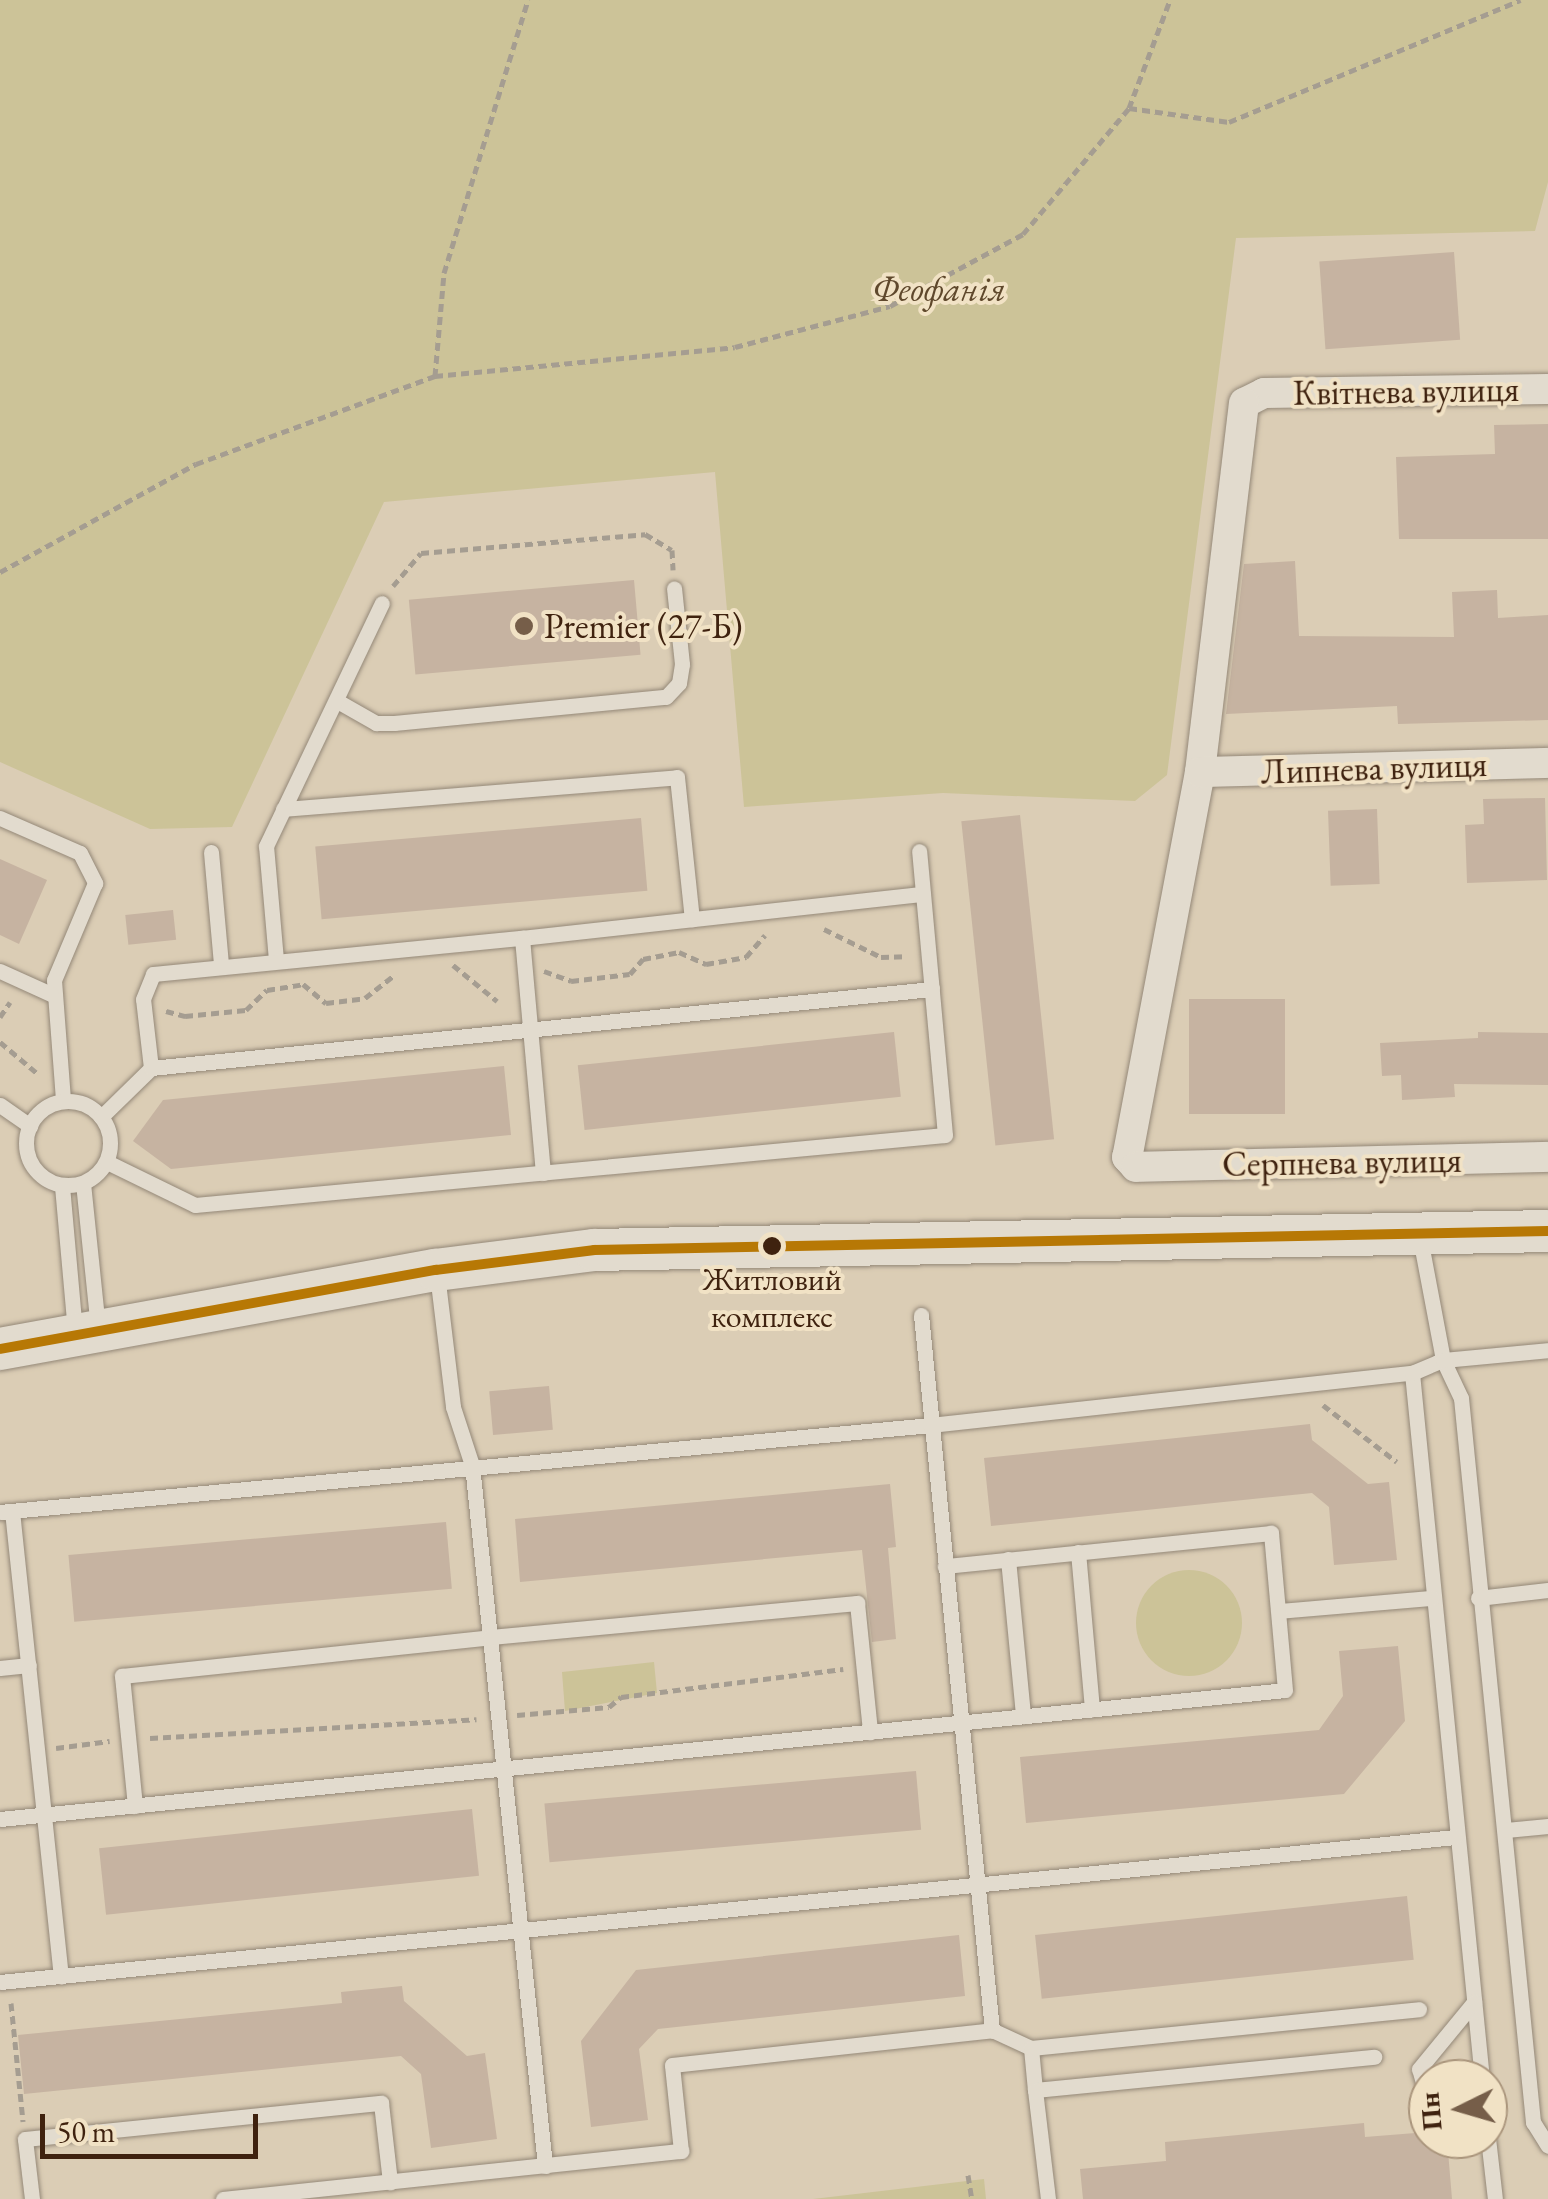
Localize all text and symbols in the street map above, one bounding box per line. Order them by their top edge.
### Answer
park label: Феофанія [872,268,1006,310]
street label: Квітнева вулиця [1292,368,1520,414]
place label: Premier (27-Б) [544,605,743,647]
marker: Premier (27-Б) [513,615,535,637]
street label: Липнева вулиця [1260,743,1488,793]
street label: Серпнева вулиця [1222,1139,1462,1185]
marker: Житловий комплекс [762,1236,782,1256]
place label: Житловий комплекс [702,1261,842,1336]
north arrow [1408,2059,1508,2159]
text: Пн [1411,2091,1450,2132]
scale bar [45,2094,262,2156]
text: 50 m [57,2112,115,2151]

